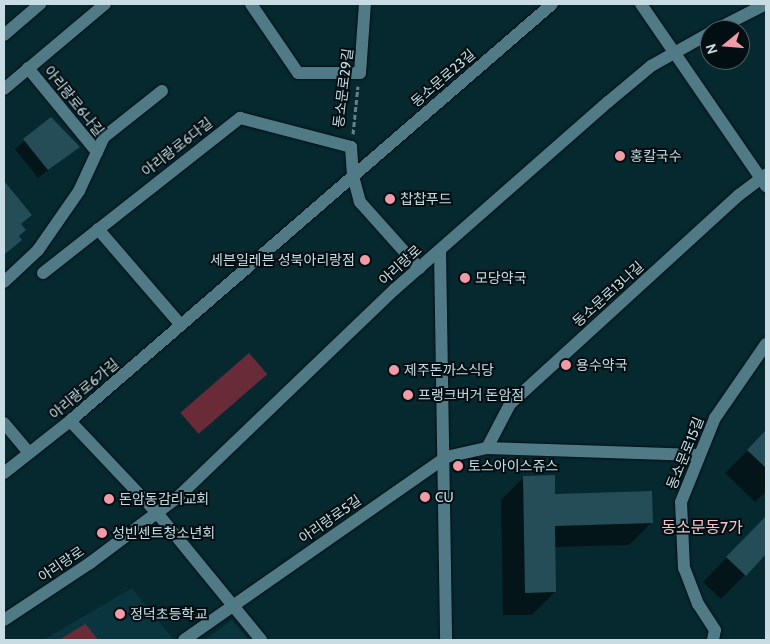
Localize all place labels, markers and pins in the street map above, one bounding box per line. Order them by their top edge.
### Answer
place label: 홍칼국수 [630,148,682,164]
marker: 홍칼국수 [614,150,626,162]
place label: 찹찹푸드 [400,191,452,207]
marker: 찹찹푸드 [384,193,396,205]
place label: 세븐일레븐 성북아리랑점 [210,252,355,268]
marker: 세븐일레븐 성북아리랑점 [359,254,371,266]
place label: 모당약국 [475,270,527,286]
marker: 모당약국 [459,272,471,284]
place label: 용수약국 [576,357,628,373]
marker: 용수약국 [560,359,572,371]
place label: 제주돈까스식당 [404,362,494,378]
marker: 제주돈까스식당 [388,364,400,376]
place label: 프랭크버거 돈암점 [418,387,524,403]
marker: 프랭크버거 돈암점 [402,389,414,401]
place label: 토스아이스쥬스 [468,458,558,474]
marker: 토스아이스쥬스 [452,460,464,472]
place label: CU [435,489,454,505]
place label: 돈암동감리교회 [119,491,209,507]
marker: CU [419,491,431,503]
marker: 돈암동감리교회 [103,493,115,505]
place label: 성빈센트청소년회 [112,525,215,541]
marker: 성빈센트청소년회 [96,527,108,539]
place label: 정덕초등학교 [130,606,207,622]
marker: 정덕초등학교 [114,608,126,620]

